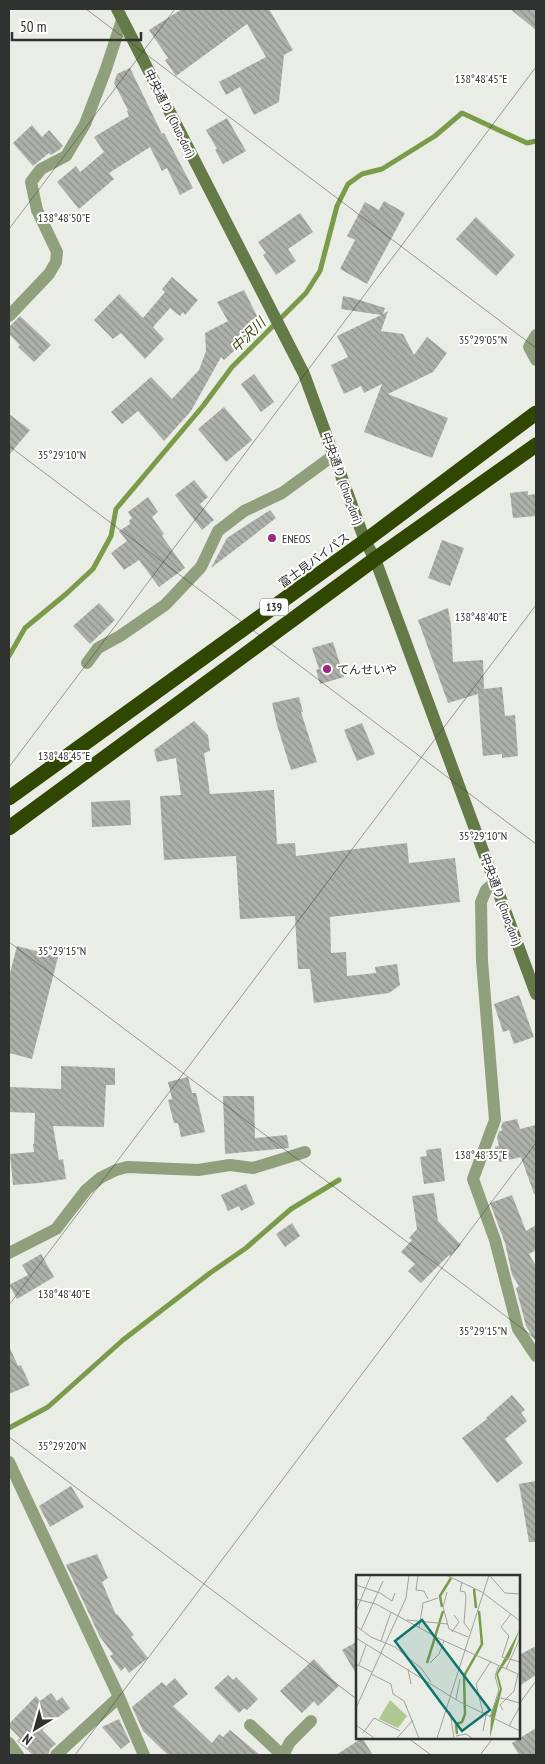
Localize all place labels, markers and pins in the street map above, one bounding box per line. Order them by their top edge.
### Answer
place label: ENEOS [282,531,310,546]
marker: ENEOS [266,532,278,544]
place label: てんせいや [337,662,397,677]
marker: てんせいや [321,663,333,675]

